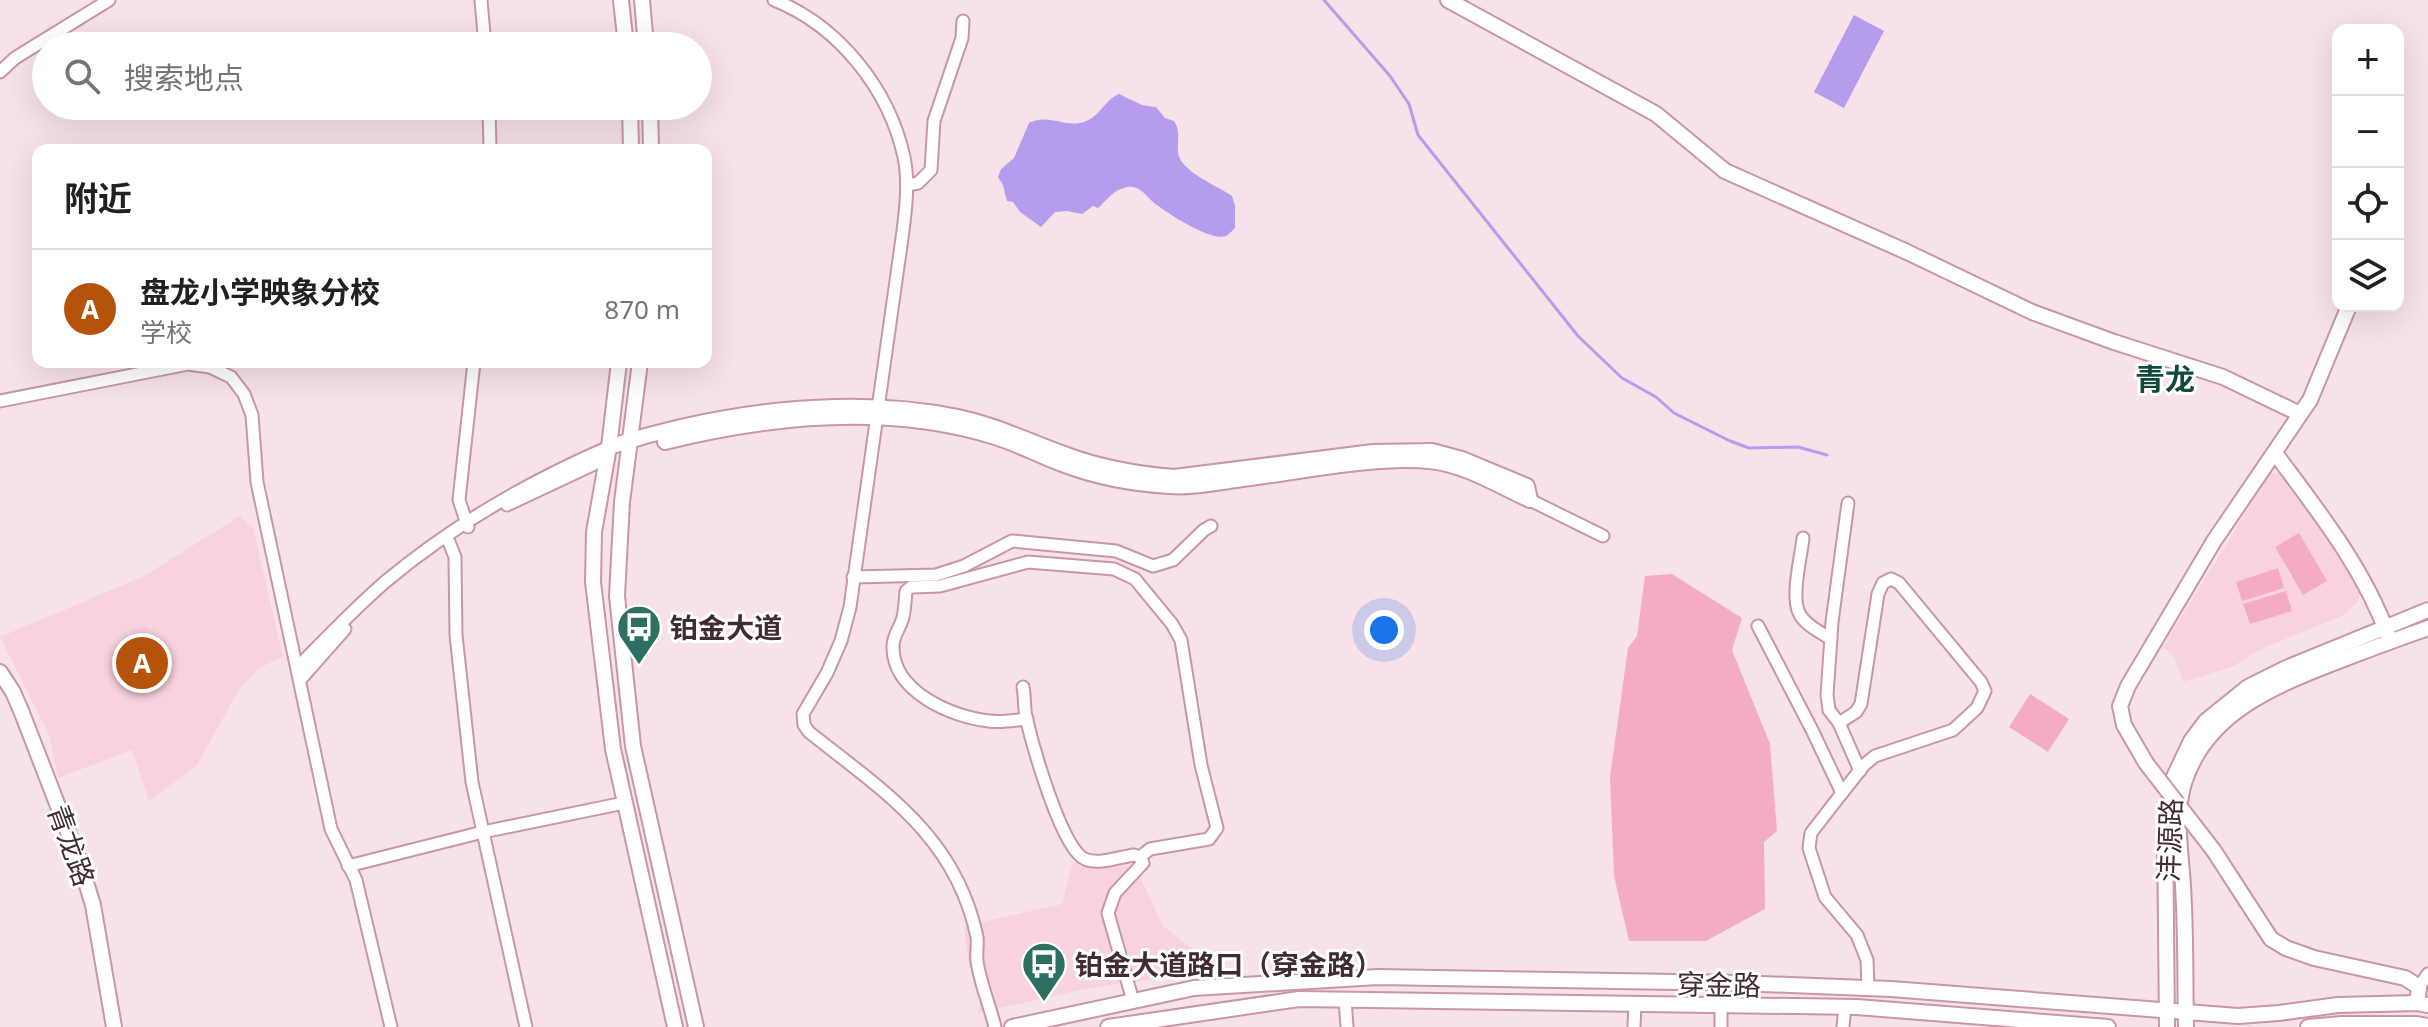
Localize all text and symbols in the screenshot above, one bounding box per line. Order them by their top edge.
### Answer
map controls [2332,24,2404,312]
button: + [2332,24,2404,96]
search box [32,32,712,120]
icon: search [60,54,104,98]
text: 搜索地点 [124,57,244,98]
button: − [2332,96,2404,168]
button: locate [2332,168,2404,240]
text: 附近 [64,175,132,221]
button: layers [2332,240,2404,312]
text: 盘龙小学映象分校 [140,271,380,312]
text: A [81,291,99,327]
text: 870 m [604,291,680,327]
text: 学校 [140,314,192,350]
district label: 青龙 [2135,358,2195,399]
bus stop icon: 铂金大道 [615,603,663,666]
place label: 铂金大道 [670,608,782,646]
your location [1364,610,1404,650]
pin: A [116,633,168,693]
street label: 沣源路 [2149,797,2189,883]
street label: 青龙路 [40,799,104,891]
bus stop icon: 铂金大道路口（穿金路） [1020,940,1068,1003]
place label: 铂金大道路口（穿金路） [1075,945,1383,983]
street label: 穿金路 [1677,964,1761,1004]

